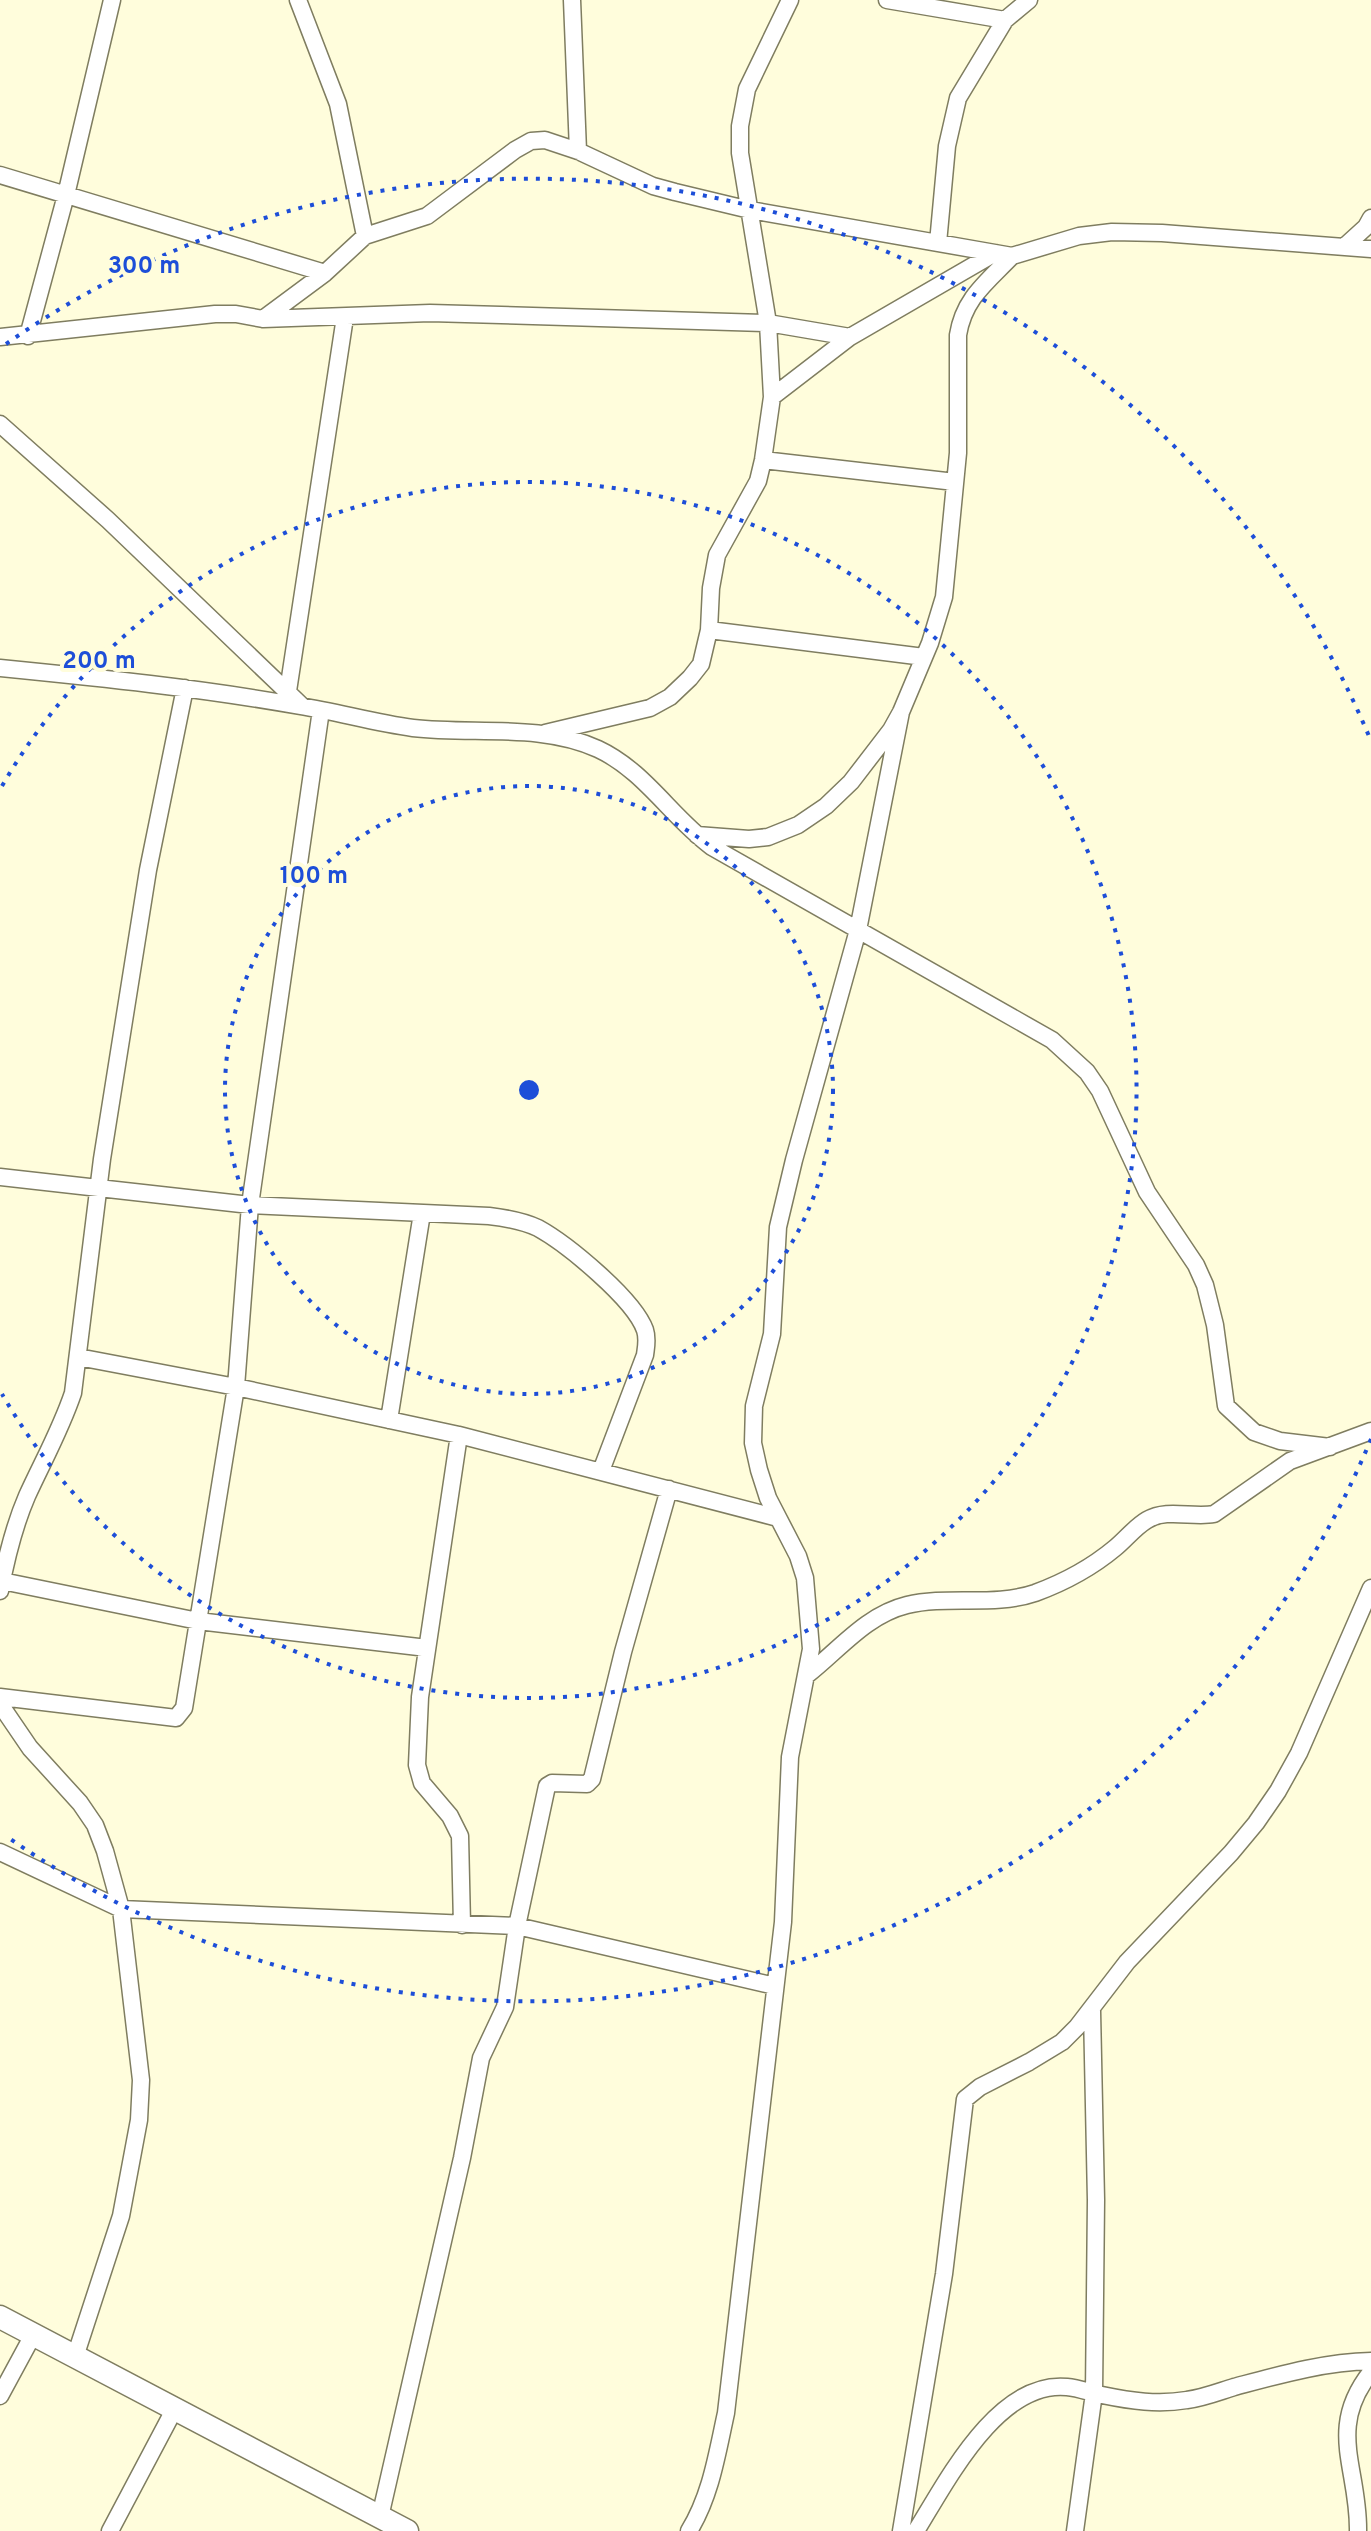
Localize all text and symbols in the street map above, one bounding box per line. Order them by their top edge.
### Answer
text: 300 m [108,252,180,282]
text: 200 m [62,647,136,677]
text: 100 m [280,862,348,892]
centre of rings [515,1076,543,1104]

